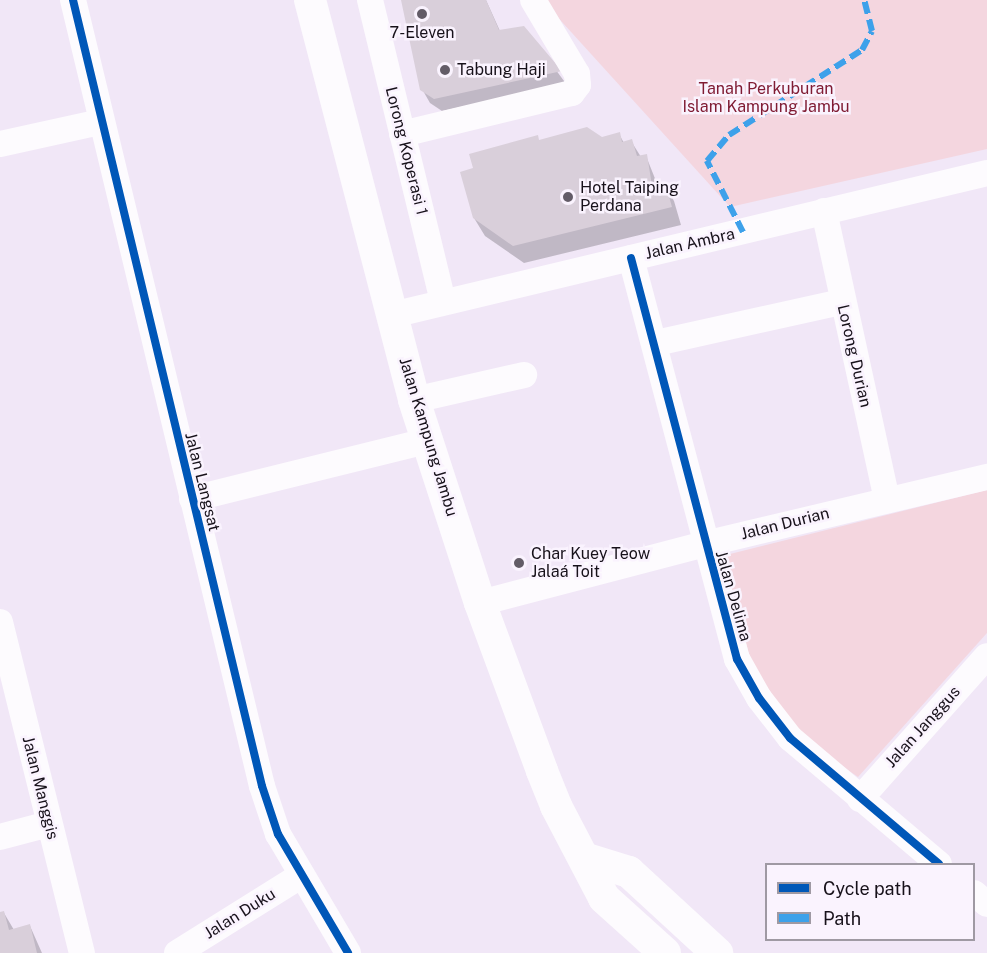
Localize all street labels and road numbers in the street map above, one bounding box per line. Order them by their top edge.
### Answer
street label: Lorong Koperasi 1 [381,85,431,217]
street label: Jalan Ambra [643,224,737,264]
street label: Lorong Durian [833,303,875,409]
street label: Jalan Kampung Jambu [395,355,461,519]
street label: Jalan Langsat [180,430,224,534]
street label: Jalan Durian [739,504,831,544]
street label: Jalan Delima [711,548,755,644]
street label: Jalan Janggus [881,682,965,772]
street label: Jalan Manggis [18,734,62,842]
street label: Jalan Duku [201,885,279,943]

